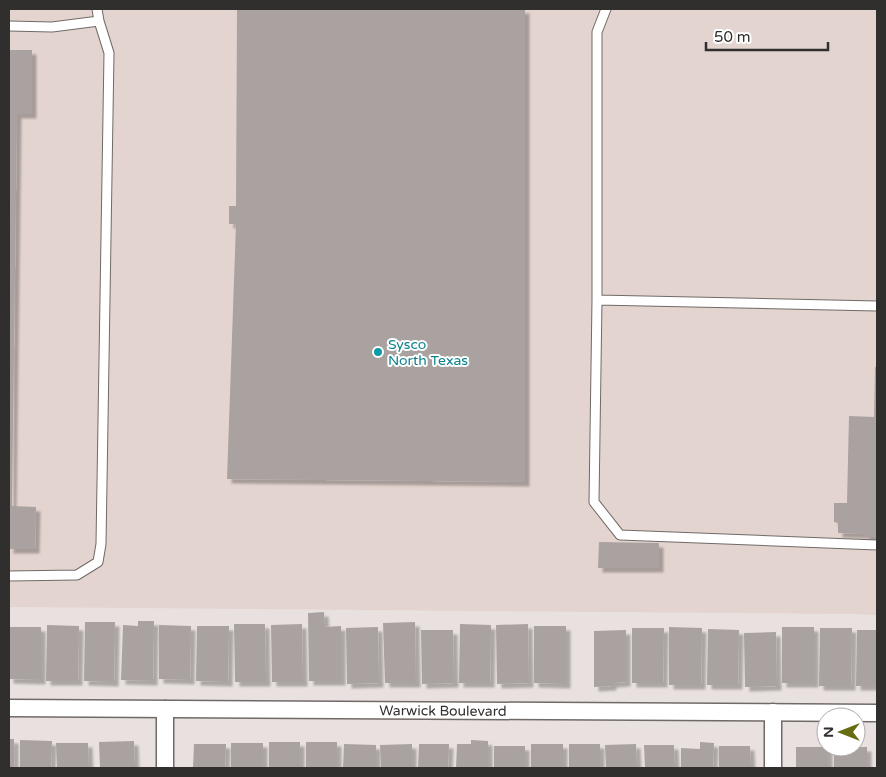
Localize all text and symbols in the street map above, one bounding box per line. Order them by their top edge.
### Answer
scale bar [706,20,828,52]
text: 50 m [714,28,751,46]
place label: Sysco North Texas [388,336,468,369]
marker: Sysco North Texas [372,346,384,358]
street label: Warwick Boulevard [379,702,507,719]
north arrow [816,707,866,757]
text: N [820,726,837,738]

